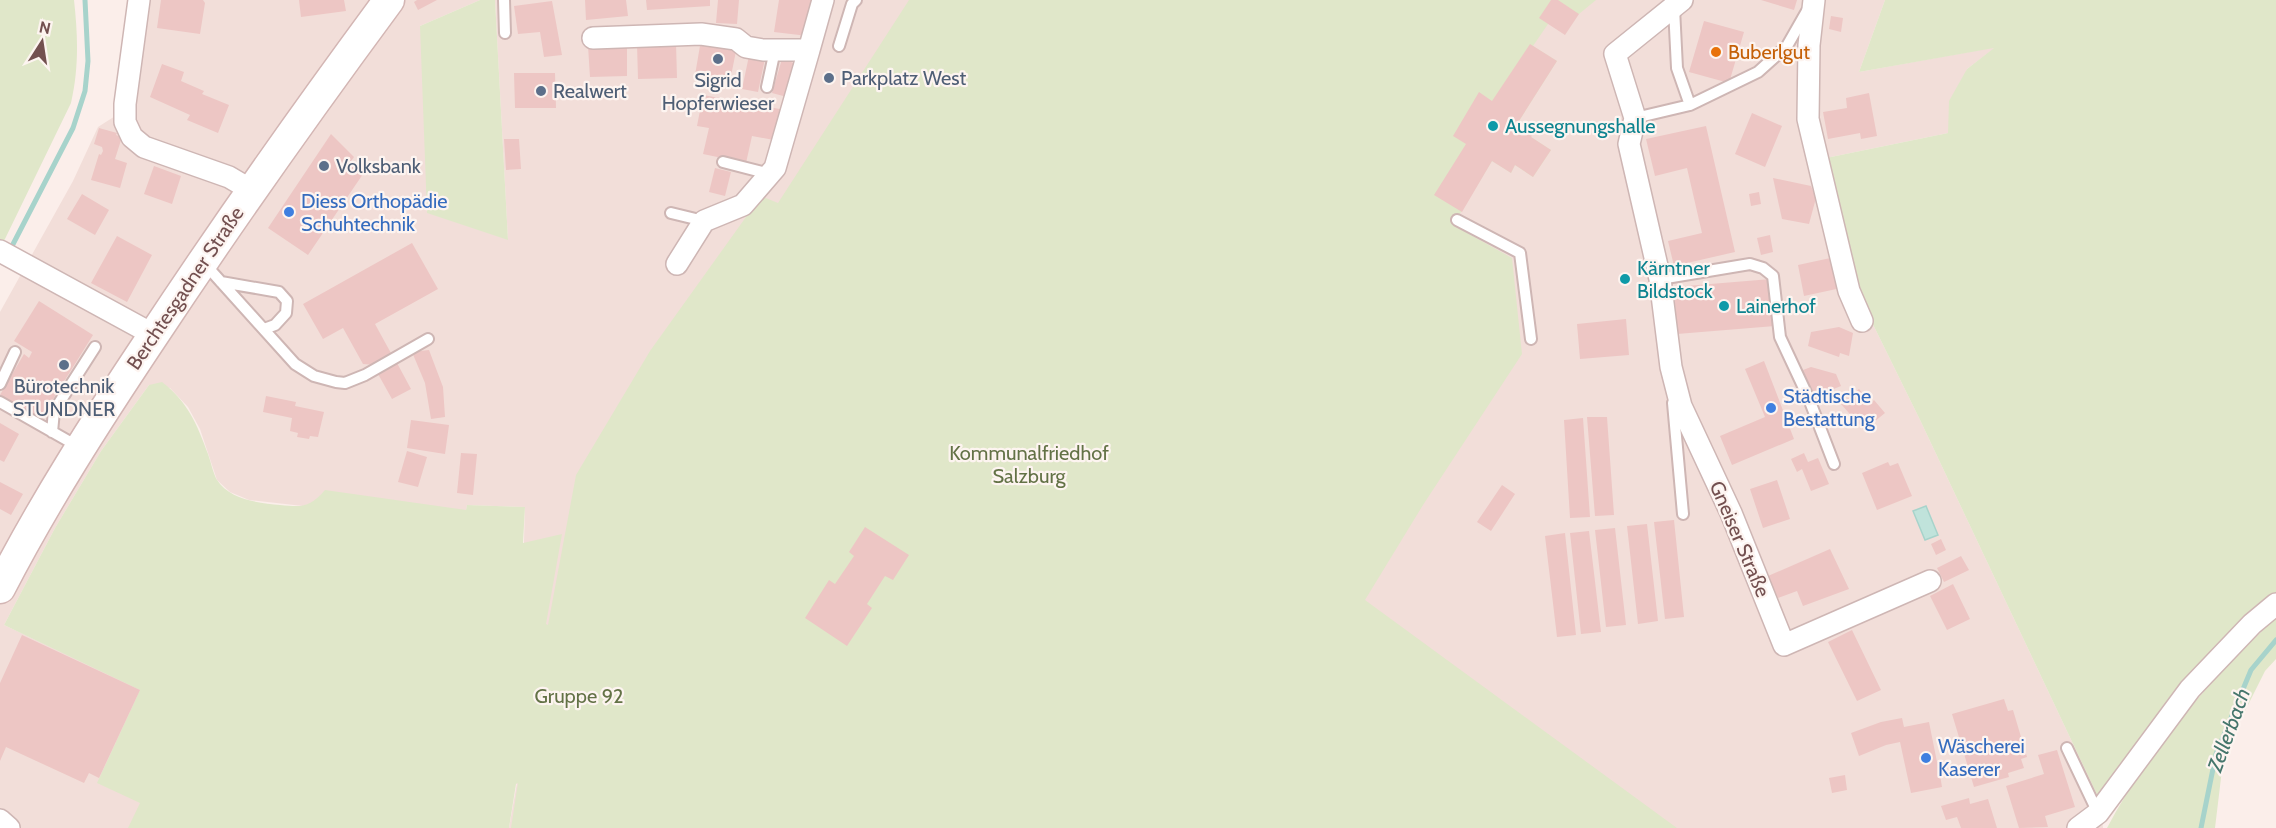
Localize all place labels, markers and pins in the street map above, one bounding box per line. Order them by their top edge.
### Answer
place label: Buberlgut [1728,40,1810,64]
marker: Buberlgut [1709,45,1723,59]
marker: Sigrid Hopferwieser [711,52,725,66]
place label: Parkplatz West [841,66,967,90]
place label: Sigrid Hopferwieser [662,68,775,115]
marker: Parkplatz West [822,71,836,85]
place label: Realwert [553,79,627,103]
marker: Realwert [534,84,548,98]
place label: Aussegnungshalle [1505,114,1655,138]
marker: Aussegnungshalle [1486,119,1500,133]
place label: Volksbank [336,154,421,178]
marker: Volksbank [317,159,331,173]
place label: Diess Orthopädie Schuhtechnik [301,189,447,236]
marker: Diess Orthopädie Schuhtechnik [282,205,296,219]
place label: Kärntner Bildstock [1637,256,1713,303]
marker: Kärntner Bildstock [1618,272,1632,286]
place label: Lainerhof [1736,294,1816,318]
marker: Lainerhof [1717,299,1731,313]
marker: Bürotechnik STUNDNER [57,358,71,372]
place label: Bürotechnik STUNDNER [13,374,115,421]
place label: Städtische Bestattung [1783,384,1876,431]
marker: Städtische Bestattung [1764,401,1778,415]
place label: Wäscherei Kaserer [1938,734,2025,781]
marker: Wäscherei Kaserer [1919,751,1933,765]

